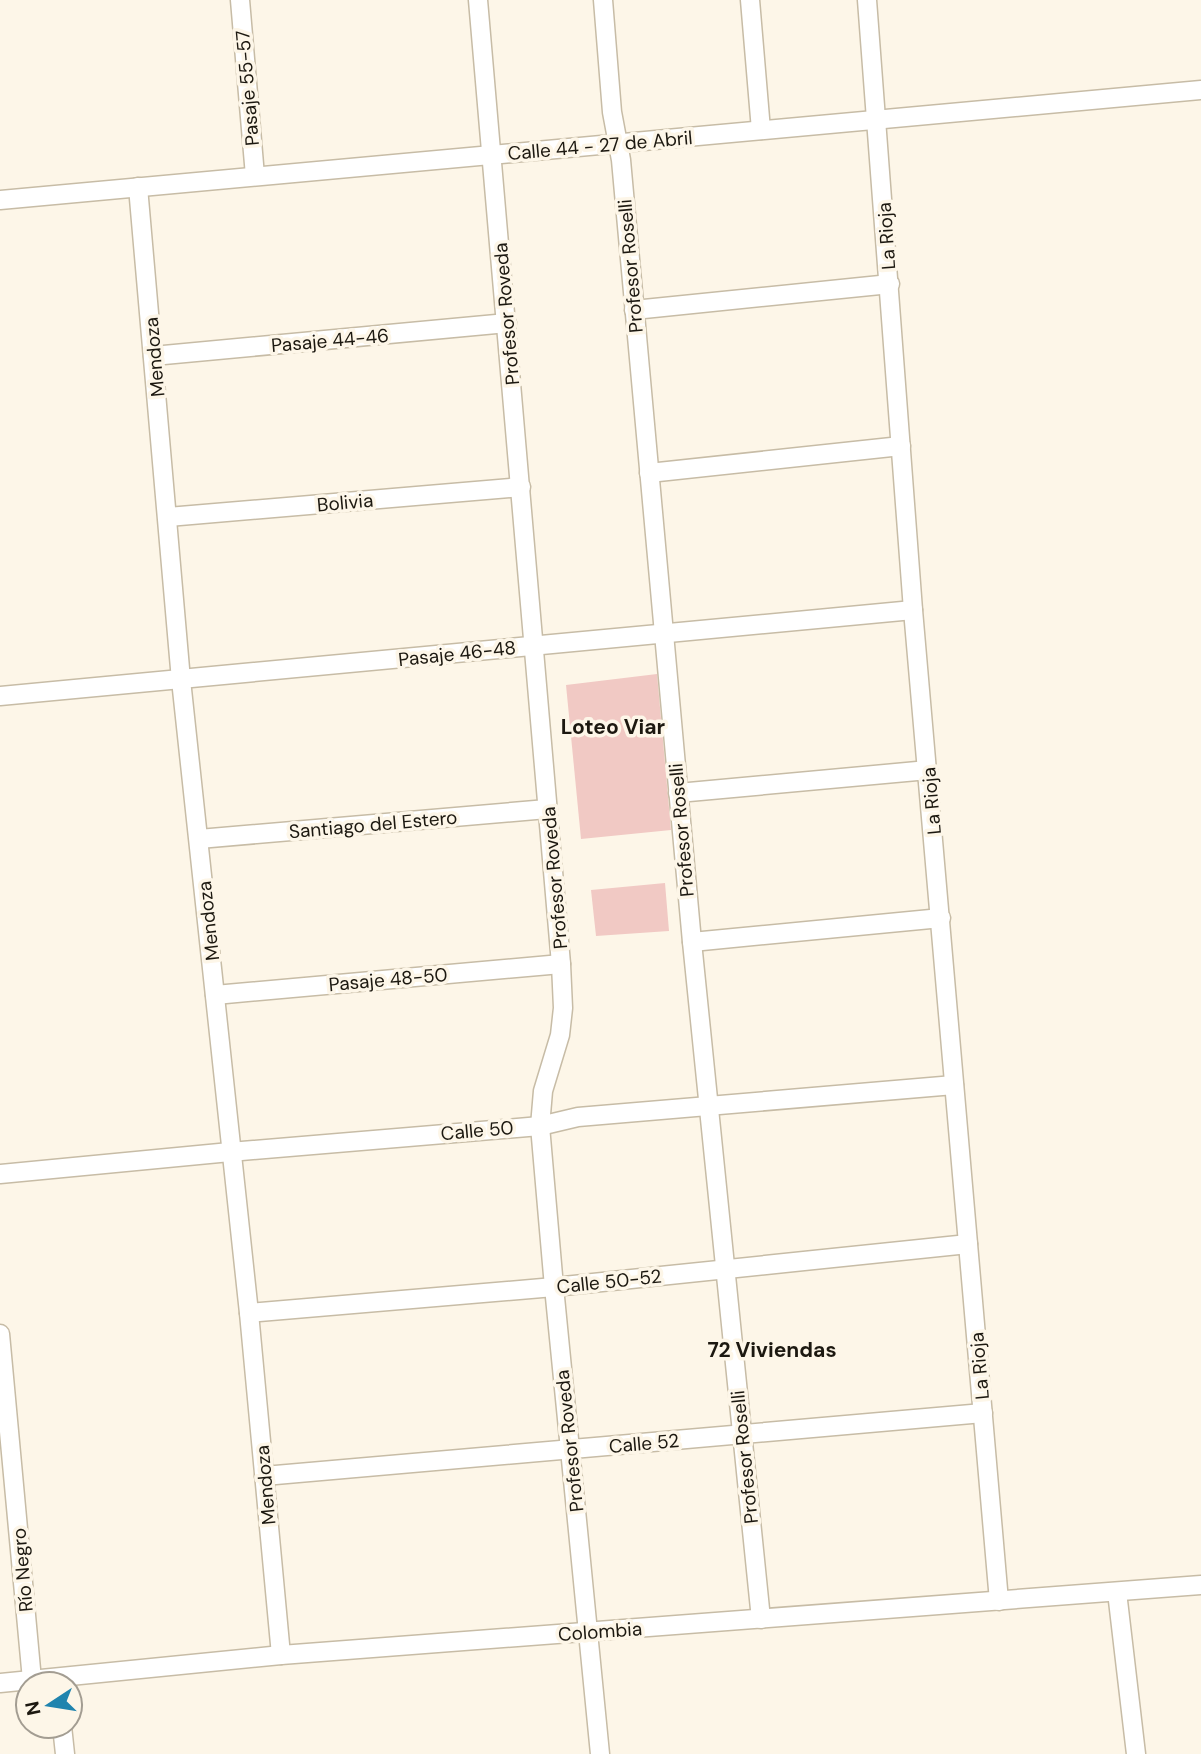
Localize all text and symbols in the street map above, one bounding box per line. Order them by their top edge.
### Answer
street label: Pasaje 55-57 [230,29,265,147]
street label: Calle 44 - 27 de Abril [506,125,694,166]
street label: Profesor Roselli [612,198,649,334]
street label: La Rioja [872,201,901,270]
street label: Profesor Roveda [488,242,525,386]
street label: Mendoza [139,316,170,398]
street label: Pasaje 44-46 [270,323,390,358]
street label: Bolivia [316,488,374,517]
street label: Pasaje 46-48 [397,635,517,672]
district label: Loteo Viar [561,713,666,741]
street label: Profesor Roselli [663,762,700,898]
street label: La Rioja [916,766,947,836]
street label: Santiago del Estero [288,805,458,844]
street label: Profesor Roveda [536,806,573,950]
street label: Mendoza [192,880,225,962]
street label: Pasaje 48-50 [328,962,449,997]
street label: Calle 50 [440,1115,514,1146]
street label: Calle 50-52 [555,1264,663,1299]
street label: La Rioja [964,1331,995,1401]
district label: 72 Viviendas [707,1336,837,1364]
street label: Profesor Roveda [550,1369,589,1513]
street label: Profesor Roselli [725,1389,764,1525]
street label: Calle 52 [608,1428,680,1459]
street label: Mendoza [250,1444,281,1526]
street label: Río Negro [6,1527,39,1613]
street label: Colombia [557,1616,643,1647]
north arrow [14,1670,84,1740]
text: N [19,1699,47,1718]

